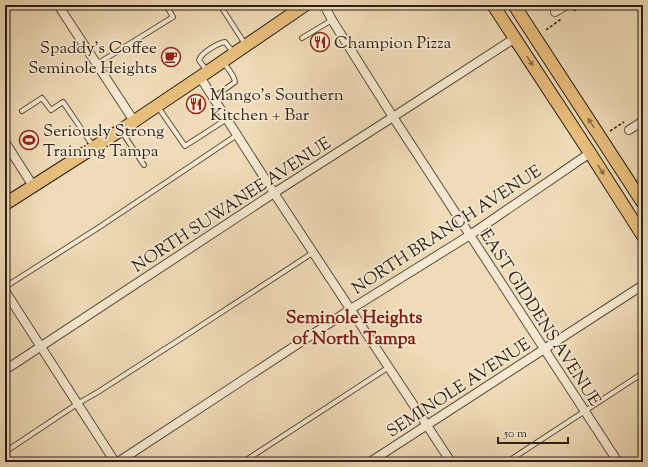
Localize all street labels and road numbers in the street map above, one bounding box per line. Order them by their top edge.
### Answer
street label: NORTH SUWANEE AVENUE [128,132,336,279]
street label: NORTH BRANCH AVENUE [347,160,547,301]
street label: EAST GIDDENS AVENUE [473,225,606,411]
street label: SEMINOLE AVENUE [383,333,536,444]

